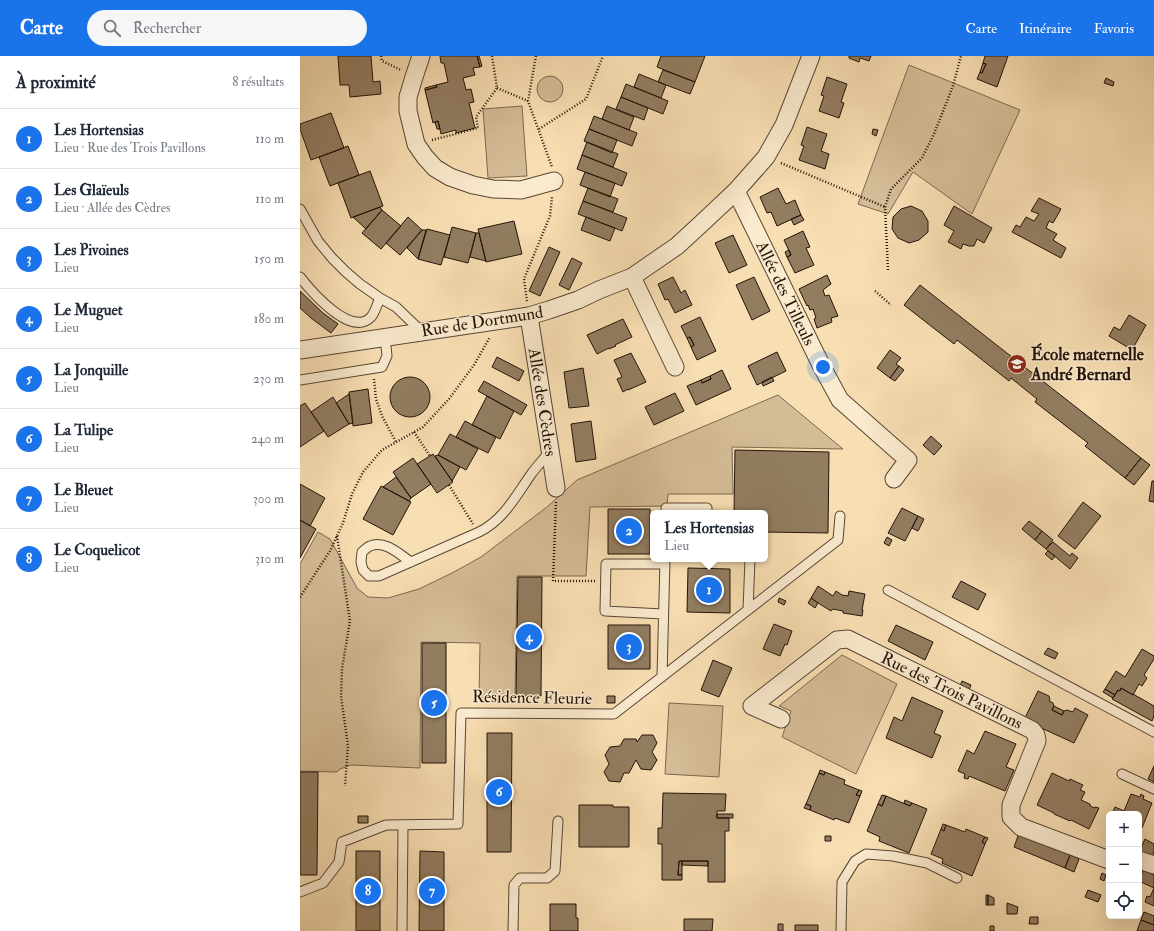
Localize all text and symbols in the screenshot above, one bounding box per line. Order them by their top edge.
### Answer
search box [87,10,367,46]
text: Carte [20,16,63,40]
icon: search [101,17,123,39]
text: Rechercher [133,19,201,38]
text: Carte [966,20,997,37]
text: Itinéraire [1019,20,1072,37]
text: Favoris [1094,20,1134,37]
text: À proximité [16,72,96,93]
text: 8 résultats [232,74,284,90]
text: Les Hortensias [54,121,144,140]
text: 1 [27,131,31,147]
text: 110 m [255,131,284,147]
text: Lieu · Rue des Trois Pavillons [54,140,206,156]
text: Les Glaïeuls [54,181,129,200]
text: 2 [26,191,32,207]
text: 110 m [255,191,284,207]
text: Lieu · Allée des Cèdres [54,200,171,216]
street label: Allée des Tilleuls [751,237,820,349]
text: Les Pivoines [54,241,129,260]
text: 3 [27,251,32,267]
text: 150 m [254,251,284,267]
text: Lieu [54,260,79,276]
text: Le Muguet [54,301,123,320]
street label: Rue de Dortmund [420,301,545,342]
text: 4 [25,311,33,327]
text: 180 m [254,311,284,327]
text: Lieu [54,320,79,336]
place label: École maternelle André Bernard [1030,342,1145,385]
street label: Allée des Cèdres [523,345,561,458]
school or university icon: École maternelle André Bernard [1006,353,1028,375]
your location [813,357,833,377]
text: La Jonquille [54,361,128,380]
text: 5 [26,371,32,387]
text: 230 m [253,371,284,387]
text: Lieu [54,380,79,396]
text: La Tulipe [54,421,113,440]
text: 6 [26,431,32,447]
text: 240 m [251,431,284,447]
text: Lieu [54,440,79,456]
text: Le Bleuet [54,481,113,500]
text: 7 [26,491,32,507]
text: 300 m [253,491,284,507]
text: Lieu [54,500,79,516]
popup [650,510,768,562]
pin: 2 [616,516,642,546]
text: Les Hortensias [664,519,754,538]
text: Lieu [664,538,689,554]
text: Le Coquelicot [54,541,140,560]
text: 8 [26,551,32,567]
text: 310 m [255,551,284,567]
text: Lieu [54,560,79,576]
pin: 1 [696,575,722,605]
pin: 4 [516,622,542,652]
pin: 3 [616,632,642,662]
street label: Rue des Trois Pavillons [878,647,1026,734]
street label: Résidence Fleurie [472,686,592,709]
pin: 5 [421,688,447,718]
pin: 6 [486,777,512,807]
map controls [1106,811,1142,919]
button: + [1106,811,1142,847]
button: − [1106,847,1142,883]
pin: 8 [355,876,381,906]
pin: 7 [419,876,445,906]
button: locate [1106,883,1142,919]

